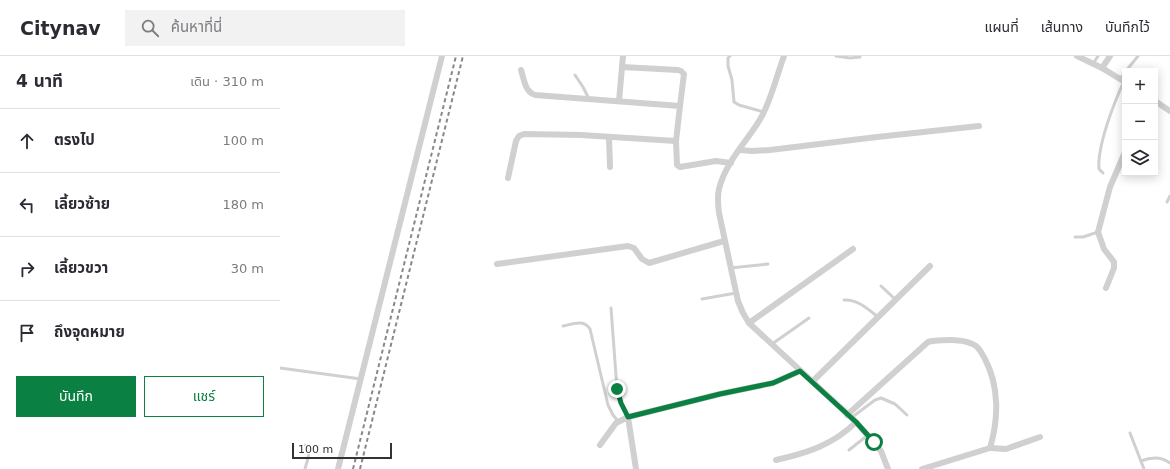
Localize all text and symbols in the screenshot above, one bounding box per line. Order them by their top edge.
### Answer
search box [125,10,405,46]
text: Citynav [20,17,101,39]
icon: search [139,17,161,39]
text: ค้นหาที่นี่ [171,18,222,36]
text: แผนที่ [985,19,1019,35]
text: เส้นทาง [1041,19,1083,35]
text: บันทึกไว้ [1105,19,1150,35]
map controls [1122,68,1158,176]
button: + [1122,68,1158,104]
text: 4 นาที [16,71,63,91]
text: เดิน · 310 m [190,74,264,89]
button: − [1122,104,1158,140]
icon: ahead [16,130,38,152]
text: ตรงไป [54,131,95,149]
text: 100 m [222,133,264,148]
button: layers [1122,140,1158,176]
icon: left [16,194,38,216]
text: เลี้ยวซ้าย [54,195,110,213]
text: 180 m [222,197,264,212]
icon: right [16,258,38,280]
text: เลี้ยวขวา [54,259,108,277]
text: 30 m [231,261,264,276]
icon: arrive [16,322,38,344]
text: ถึงจุดหมาย [54,323,125,341]
button: บันทึก [16,376,136,417]
button: แชร์ [144,376,264,417]
route end [608,380,626,398]
route start [865,433,883,451]
scale bar [292,441,392,460]
text: 100 m [298,443,333,456]

